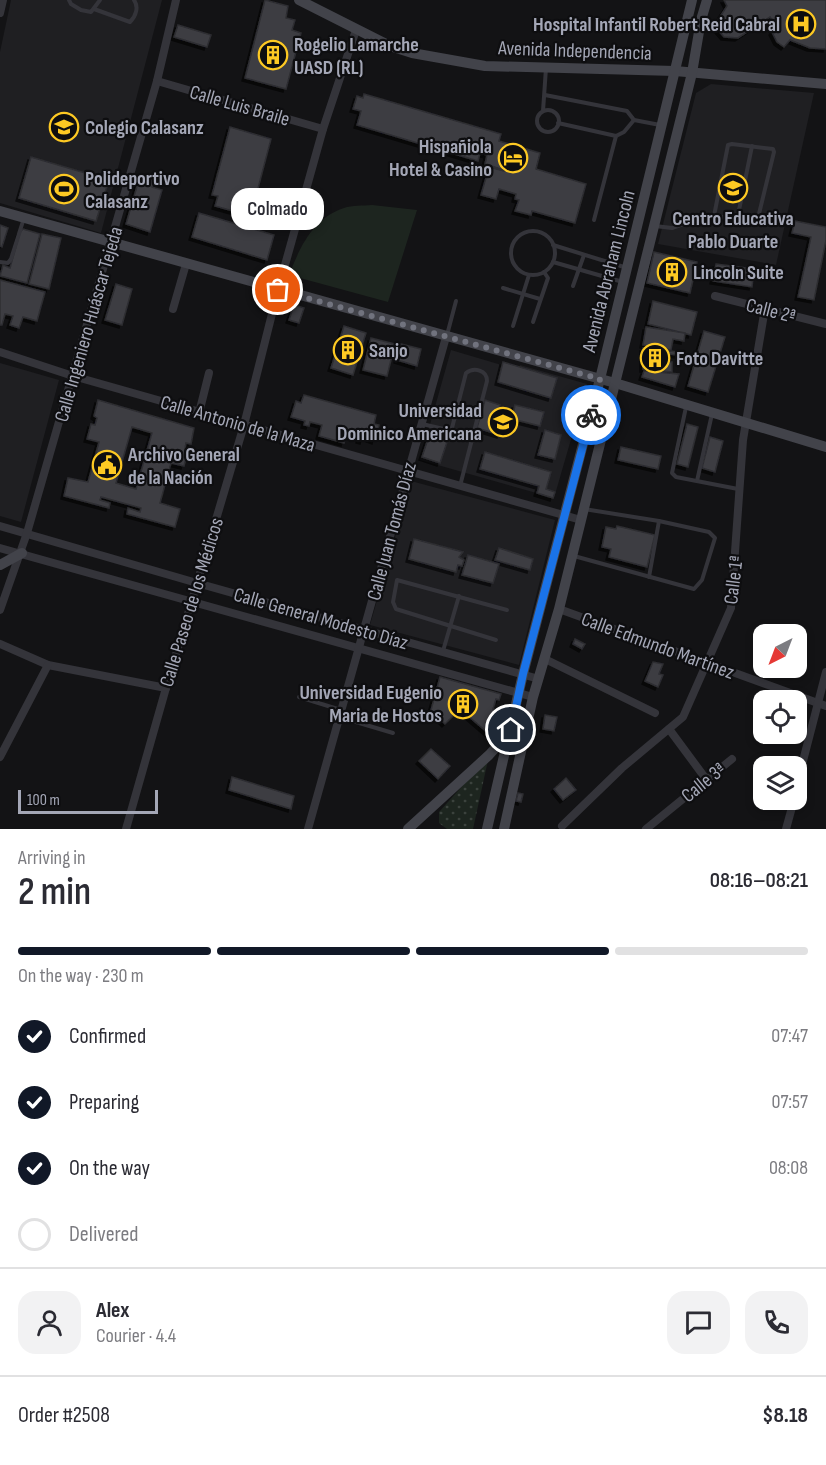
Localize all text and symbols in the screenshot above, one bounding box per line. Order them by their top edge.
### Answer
hospital icon: Hospital Infantil Robert Reid Cabral [785,8,817,40]
place label: Hospital Infantil Robert Reid Cabral [533,13,780,37]
place label: Rogelio Lamarche UASD (RL) [294,33,419,80]
street label: Avenida Independencia [497,36,652,66]
building icon: Rogelio Lamarche UASD (RL) [257,39,289,71]
street label: Calle Luis Braile [187,80,293,132]
school or university icon: Colegio Calasanz [48,111,80,143]
place label: Colegio Calasanz [85,116,204,140]
place label: Hispañiola Hotel & Casino [389,135,492,182]
hotel icon: Hispañiola Hotel & Casino [497,142,529,174]
place label: Polideportivo Calasanz [85,167,180,214]
school or university icon: Centro Educativa Pablo Duarte [717,172,749,204]
sports icon: Polideportivo Calasanz [48,173,80,205]
callout: Colmado [232,188,324,230]
street label: Avenida Abraham Lincoln [577,188,641,356]
text: Colmado [247,197,308,221]
place label: Centro Educativa Pablo Duarte [672,207,794,254]
street label: Calle Ingeniero Huáscar Tejeda [50,224,128,425]
building icon: Lincoln Suite [656,256,688,288]
place label: Lincoln Suite [693,261,784,285]
pin [252,264,303,315]
icon: bag [261,273,294,306]
street label: Calle 2ª [744,293,798,329]
building icon: Sanjo [332,334,364,366]
place label: Sanjo [369,339,408,363]
building icon: Foto Davitte [639,342,671,374]
place label: Foto Davitte [676,347,763,371]
courier [561,385,621,445]
street label: Calle Antonio de la Maza [158,390,318,458]
place label: Universidad Dominico Americana [337,399,482,446]
icon: bike [575,399,608,432]
school or university icon: Universidad Dominico Americana [487,406,519,438]
place label: Archivo General de la Nación [127,443,240,490]
public building icon: Archivo General de la Nación [91,449,123,481]
street label: Calle Juan Tomás Díaz [362,460,422,603]
street label: Calle Paseo de los Médicos [155,515,229,690]
street label: Calle 1ª [719,554,749,606]
street label: Calle General Modesto Díaz [231,583,411,655]
street label: Calle Edmundo Martínez [578,607,737,685]
north arrow [753,624,807,678]
map controls [753,624,807,810]
place label: Universidad Eugenio Maria de Hostos [299,681,442,728]
building icon: Universidad Eugenio Maria de Hostos [447,688,479,720]
button: locate [753,690,807,744]
pin [485,704,536,755]
icon: home [494,713,527,746]
button: layers [753,756,807,810]
street label: Calle 3ª [677,758,731,808]
scale bar [18,787,158,814]
text: 100 m [27,791,60,810]
text: Arriving in [18,846,86,870]
text: 08:16–08:21 [710,867,808,894]
text: 2 min [18,869,91,916]
text: On the way · 230 m [18,964,144,988]
icon: check [18,1020,51,1053]
text: Confirmed [69,1023,146,1050]
text: 07:47 [771,1024,808,1048]
icon: check [18,1086,51,1119]
text: Preparing [69,1089,139,1116]
text: 07:57 [772,1090,808,1114]
icon: check [18,1152,51,1185]
text: On the way [69,1155,150,1182]
text: 08:08 [769,1156,808,1180]
text: Delivered [69,1221,138,1248]
button: person [18,1291,81,1354]
button: chat [667,1291,730,1354]
button: phone [745,1291,808,1354]
text: Alex [96,1297,129,1324]
text: Courier · 4.4 [96,1324,176,1348]
text: Order #2508 [18,1402,110,1429]
text: $8.18 [762,1402,808,1429]

